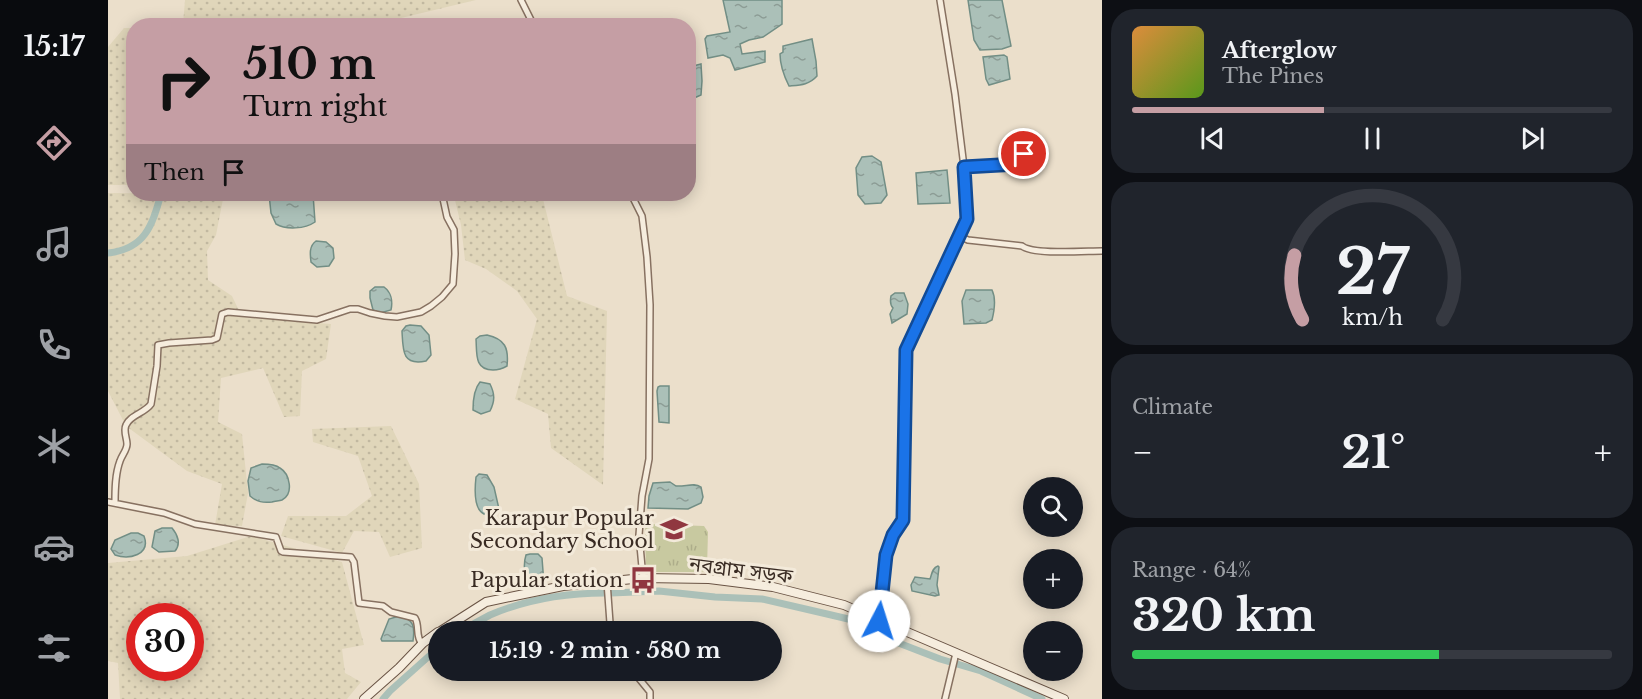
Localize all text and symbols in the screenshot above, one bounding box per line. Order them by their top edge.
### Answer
text: 15:17 [23,30,85,63]
text: Afterglow [1222,37,1337,64]
text: 510 m [243,38,376,90]
icon: right [144,42,222,120]
text: The Pines [1222,64,1324,88]
text: Turn right [243,90,387,123]
icon: directions [33,122,75,164]
icon: previous [1196,122,1229,155]
icon: pause [1356,122,1389,155]
icon: next [1516,122,1549,155]
pin [998,128,1049,179]
icon: arrive [1007,137,1040,170]
icon: arrive [217,156,250,189]
text: Then [144,159,205,186]
icon: music [33,223,75,265]
text: 27 [1336,233,1409,311]
text: km/h [1342,305,1403,332]
icon: phone [33,324,75,366]
text: Climate [1132,395,1213,419]
text: 21° [1341,424,1405,480]
icon: climate [33,425,75,467]
text: − [1132,432,1153,473]
text: + [1594,432,1612,473]
map controls [1023,477,1083,681]
button: search [1023,477,1083,537]
place label: Karapur Popular Secondary School [470,506,654,553]
school or university icon: Karapur Popular Secondary School [659,514,689,544]
icon: car [33,526,75,568]
button: + [1023,549,1083,609]
street label: নবগ্রাম সড়ক [687,552,795,588]
text: Range · 64% [1132,558,1251,582]
bus stop icon: Papular station [628,565,658,595]
place label: Papular station [470,568,623,592]
text: 320 km [1132,587,1316,643]
position arrow [847,589,911,653]
speed limit sign: 30 [126,603,204,681]
button: − [1023,621,1083,681]
icon: filters [33,627,75,669]
text: 15:19 · 2 min · 580 m [489,637,721,664]

